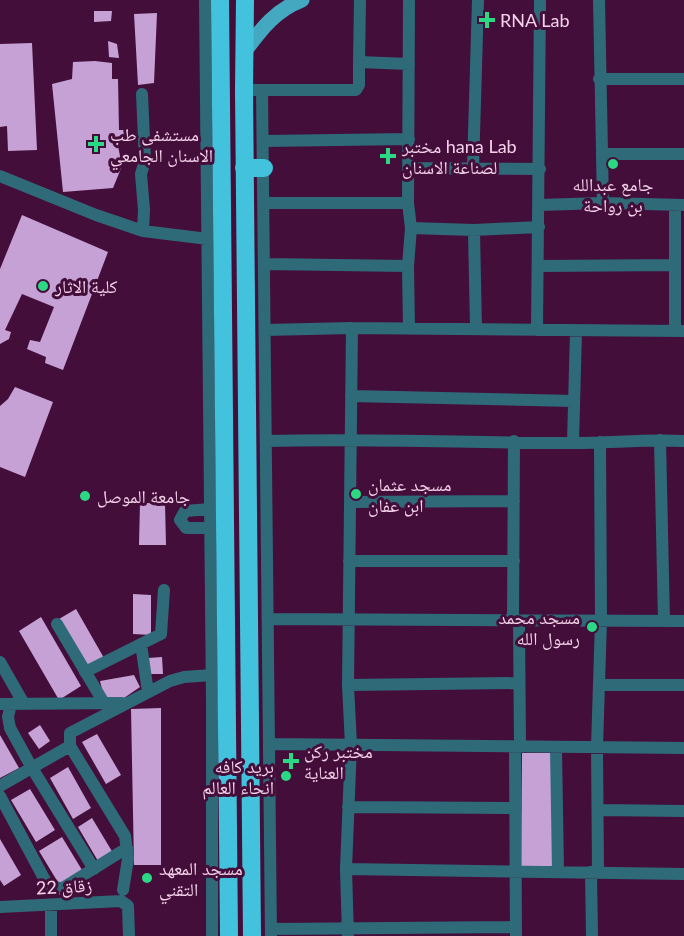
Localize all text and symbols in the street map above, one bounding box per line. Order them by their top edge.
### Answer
place label: RNA Lab [500,9,569,31]
marker: RNA Lab [478,11,496,29]
place label: مستشفى طب الاسنان الجامعي [110,123,213,171]
marker: مستشفى طب الاسنان الجامعي [87,135,105,153]
place label: مختبر hana Lab لصناعة الاسنان [401,135,517,179]
marker: مختبر hana Lab لصناعة الاسنان [379,147,397,165]
marker: جامع عبدالله بن رواحة [606,157,620,171]
place label: جامع عبدالله بن رواحة [573,173,653,217]
place label: كلية الاثار [54,275,118,297]
marker: كلية الاثار [36,279,50,293]
place label: مسجد عثمان ابن عفان [368,473,451,517]
place label: جامعة الموصل [97,485,190,508]
marker: مسجد عثمان ابن عفان [349,487,363,501]
marker: جامعة الموصل [78,489,92,503]
place label: مسجد محمد رسول الله [499,606,580,650]
marker: مسجد محمد رسول الله [585,620,599,634]
place label: مختبر ركن العناية [304,740,373,783]
marker: مختبر ركن العناية [282,752,300,770]
place label: بريد كافه انحاء العالم [202,755,274,800]
marker: بريد كافه انحاء العالم [279,769,293,783]
place label: مسجد المعهد التقني [159,857,243,905]
marker: مسجد المعهد التقني [140,871,154,885]
street label: زقاق 22 [35,874,93,899]

